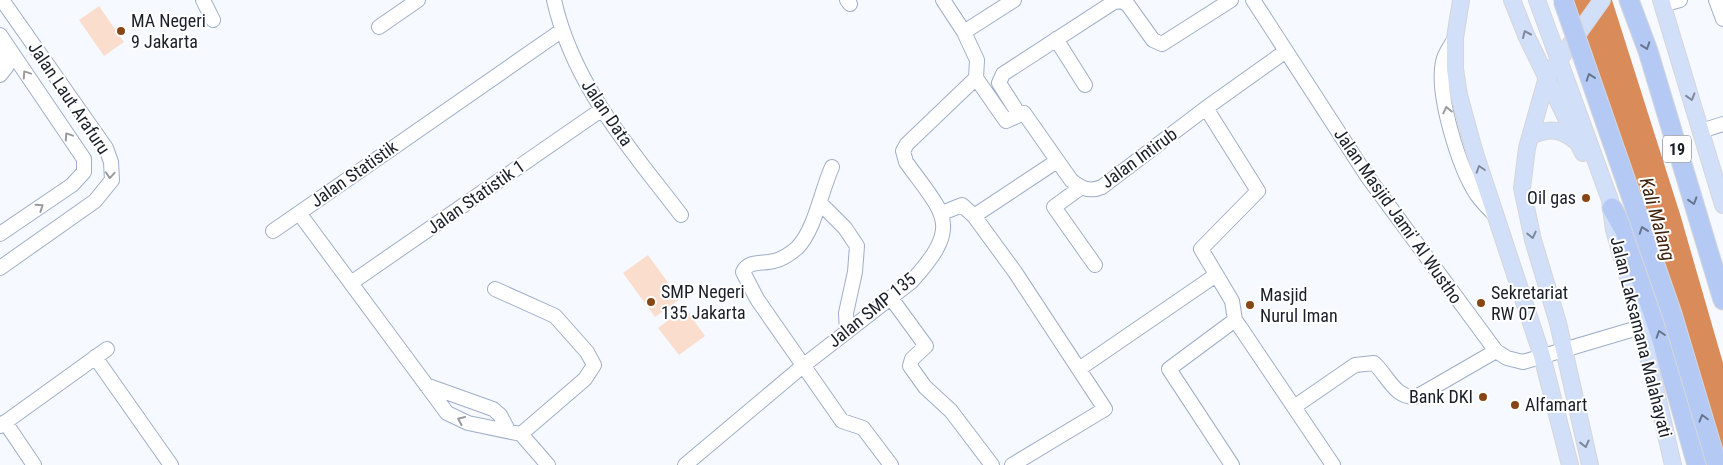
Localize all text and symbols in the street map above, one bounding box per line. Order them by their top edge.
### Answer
place label: MA Negeri 9 Jakarta [131,10,206,52]
marker: MA Negeri 9 Jakarta [115,25,127,37]
one-way arrow [1521,30,1532,39]
street label: Jalan Laut Arafuru [24,38,115,158]
one-way arrow [1640,41,1650,50]
one-way arrow [23,70,32,79]
one-way arrow [1586,73,1596,81]
street label: Jalan Data [578,75,637,150]
one-way arrow [1685,92,1695,100]
one-way arrow [1442,105,1453,114]
street label: Jalan Intirub [1097,123,1181,192]
street label: Jalan Masjid Jami' Al Wustho [1330,124,1467,307]
one-way arrow [65,132,74,142]
street label: Jalan Statistik [306,136,401,211]
road number: 19 [1663,136,1691,162]
street label: Jalan Statistik 1 [423,155,529,238]
one-way arrow [1476,166,1486,174]
one-way arrow [105,171,116,179]
water label: Kali Malang [1635,175,1680,263]
place label: Oil gas [1527,187,1576,208]
marker: Oil gas [1580,192,1592,204]
one-way arrow [1688,197,1698,205]
one-way arrow [34,204,44,213]
one-way arrow [1639,226,1649,235]
one-way arrow [1526,231,1537,240]
street label: Jalan Laksamana Malahayati [1606,234,1677,440]
street label: Jalan SMP 135 [824,268,920,351]
place label: SMP Negeri 135 Jakarta [661,281,746,323]
place label: Sekretariat RW 07 [1491,282,1568,324]
place label: Masjid Nurul Iman [1260,284,1338,326]
marker: SMP Negeri 135 Jakarta [645,296,657,308]
marker: Sekretariat RW 07 [1475,297,1487,309]
marker: Masjid Nurul Iman [1244,299,1256,311]
one-way arrow [1655,331,1665,339]
place label: Bank DKI [1409,386,1473,407]
marker: Bank DKI [1477,391,1489,403]
place label: Alfamart [1525,394,1587,415]
marker: Alfamart [1509,399,1521,411]
one-way arrow [457,415,466,426]
one-way arrow [1699,415,1709,423]
one-way arrow [1579,440,1590,449]

